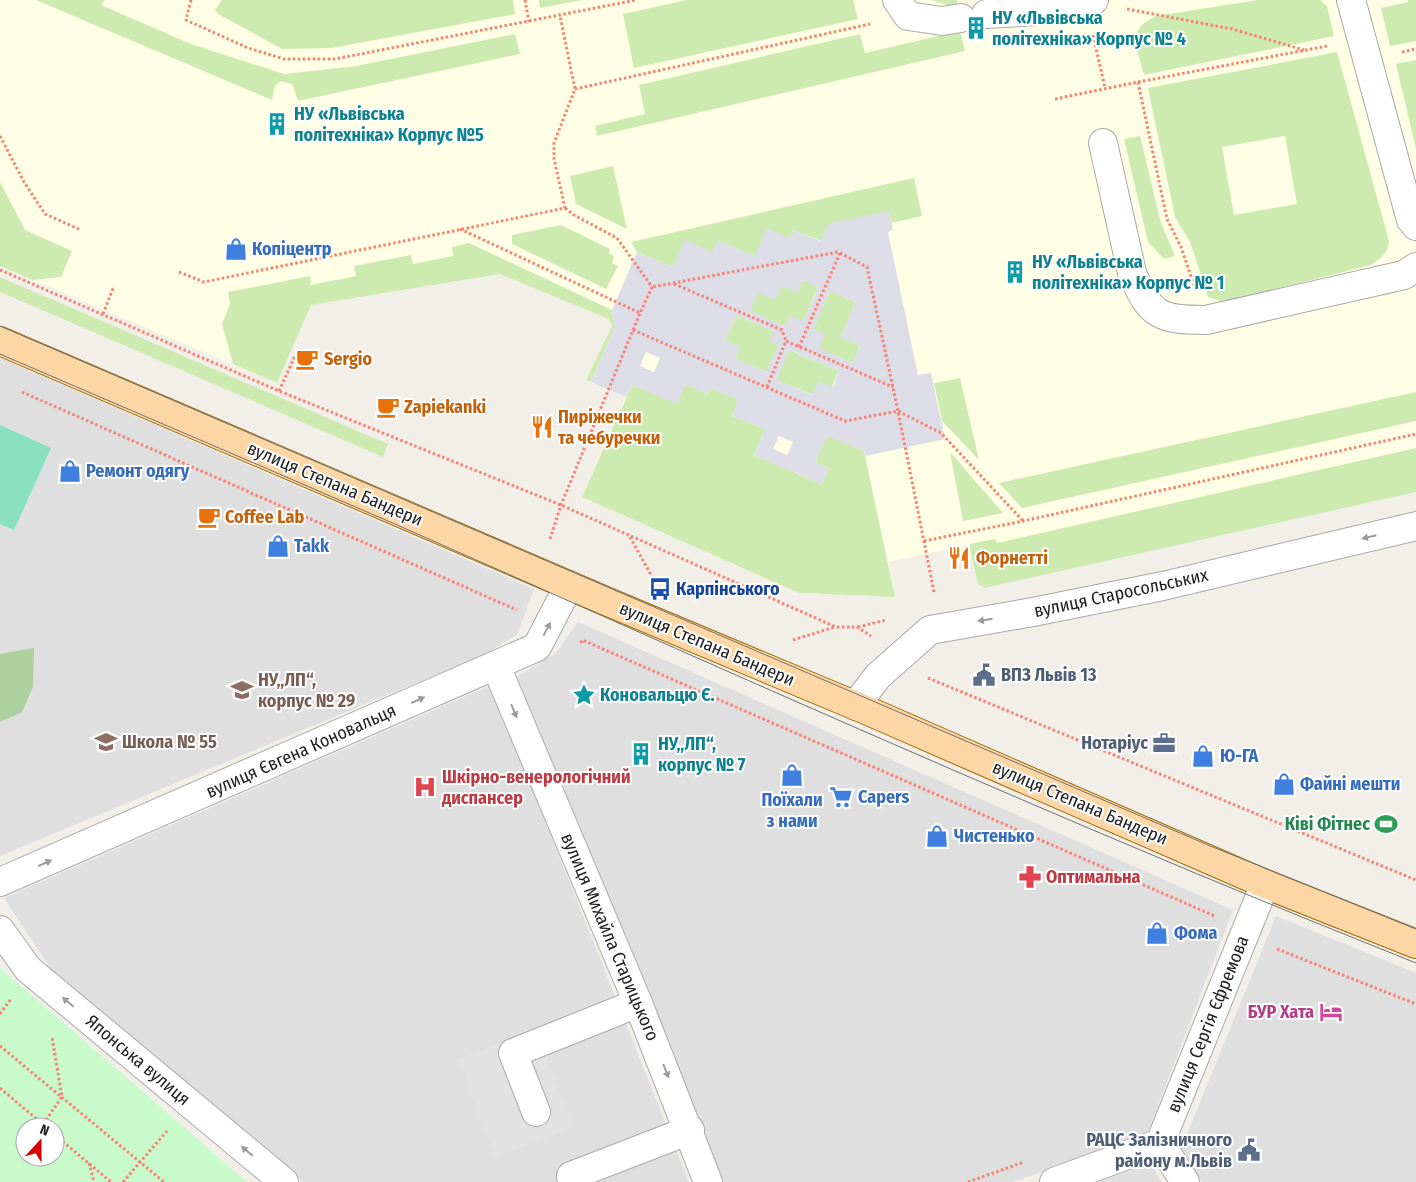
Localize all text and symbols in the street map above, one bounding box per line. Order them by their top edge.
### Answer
place label: НУ «Львівська політехніка» Корпус № 4 [992,7,1186,50]
building icon: НУ «Львівська політехніка» Корпус № 4 [963,15,989,41]
place label: НУ «Львівська політехніка» Корпус №5 [294,103,484,146]
building icon: НУ «Львівська політехніка» Корпус №5 [264,111,290,137]
shop icon: Копіцентр [223,236,249,262]
place label: Копіцентр [252,238,332,260]
place label: НУ «Львівська політехніка» Корпус № 1 [1032,251,1224,294]
building icon: НУ «Львівська політехніка» Корпус № 1 [1002,259,1028,285]
cafe icon: Sergio [294,346,320,372]
place label: Sergio [324,348,372,370]
cafe icon: Zapiekanki [375,394,401,420]
place label: Zapiekanki [404,396,486,418]
place label: Пиріжечки та чебуречки [558,406,660,449]
restaurant icon: Пиріжечки та чебуречки [529,414,555,440]
street label: вулиця Степана Бандери [244,437,426,531]
shop icon: Ремонт одягу [57,458,83,484]
place label: Ремонт одягу [86,460,190,482]
cafe icon: Coffee Lab [196,504,222,530]
place label: Coffee Lab [225,506,305,528]
shop icon: Takk [265,533,291,559]
one-way arrow [1361,533,1376,541]
place label: Takk [294,535,330,557]
restaurant icon: Форнетті [946,545,972,571]
place label: Форнетті [976,547,1048,569]
street label: вулиця Старосольських [1032,564,1210,622]
bus stop icon: Карпінського [647,576,673,602]
place label: Карпінського [676,578,780,600]
street label: вулиця Степана Бандери [616,597,798,691]
one-way arrow [977,617,993,625]
one-way arrow [543,622,551,637]
public building icon: ВПЗ Львів 13 [971,662,997,688]
place label: ВПЗ Львів 13 [1001,664,1097,686]
place label: НУ„ЛП“, корпус № 29 [258,669,355,712]
school or university icon: НУ„ЛП“, корпус № 29 [229,677,255,703]
place icon: Коновальцю Є. [571,682,597,708]
place label: Коновальцю Є. [600,684,715,706]
one-way arrow [411,696,425,704]
street label: вулиця Євгена Коновальця [203,699,399,803]
one-way arrow [511,704,519,718]
school or university icon: Школа № 55 [93,729,119,755]
office icon: Нотаріус [1151,730,1177,756]
place label: Школа № 55 [122,731,217,753]
place label: Нотаріус [1081,732,1148,754]
place label: НУ„ЛП“, корпус № 7 [658,733,746,776]
building icon: НУ„ЛП“, корпус № 7 [628,741,654,767]
shop icon: Ю-ГА [1190,743,1216,769]
place label: Ю-ГА [1220,745,1259,767]
street label: вулиця Степана Бандери [989,756,1171,850]
shop icon: Поїхали з нами [779,762,805,788]
place label: Шкірно-венерологічний диспансер [441,766,631,809]
shop icon: Файні мешти [1271,771,1297,797]
place label: Файні мешти [1300,773,1400,795]
hospital icon: Шкірно-венерологічний диспансер [412,774,438,800]
supermarket icon: Capers [828,784,854,810]
place label: Capers [858,786,910,808]
place label: Поїхали з нами [761,789,823,832]
sports icon: Ківі Фітнес [1373,811,1399,837]
place label: Ківі Фітнес [1285,813,1370,835]
shop icon: Чистенько [924,823,950,849]
place label: Чистенько [954,825,1035,847]
street label: вулиця Михайла Старицького [556,830,664,1044]
one-way arrow [38,858,52,866]
pharmacy icon: Оптимальна [1017,864,1043,890]
place label: Оптимальна [1046,866,1141,888]
shop icon: Фома [1144,920,1170,946]
place label: Фома [1174,922,1218,944]
street label: вулиця Сергія Єфремова [1162,932,1254,1116]
one-way arrow [62,997,75,1008]
hotel icon: БУР Хата [1318,999,1344,1025]
place label: БУР Хата [1248,1001,1314,1023]
street label: Японська вулиця [81,1010,195,1110]
one-way arrow [662,1064,670,1078]
north arrow [15,1117,65,1167]
text: N [38,1121,51,1140]
place label: РАЦС Залізничного району м.Львів [1086,1129,1232,1172]
public building icon: РАЦС Залізничного району м.Львів [1236,1137,1262,1163]
one-way arrow [241,1145,254,1156]

